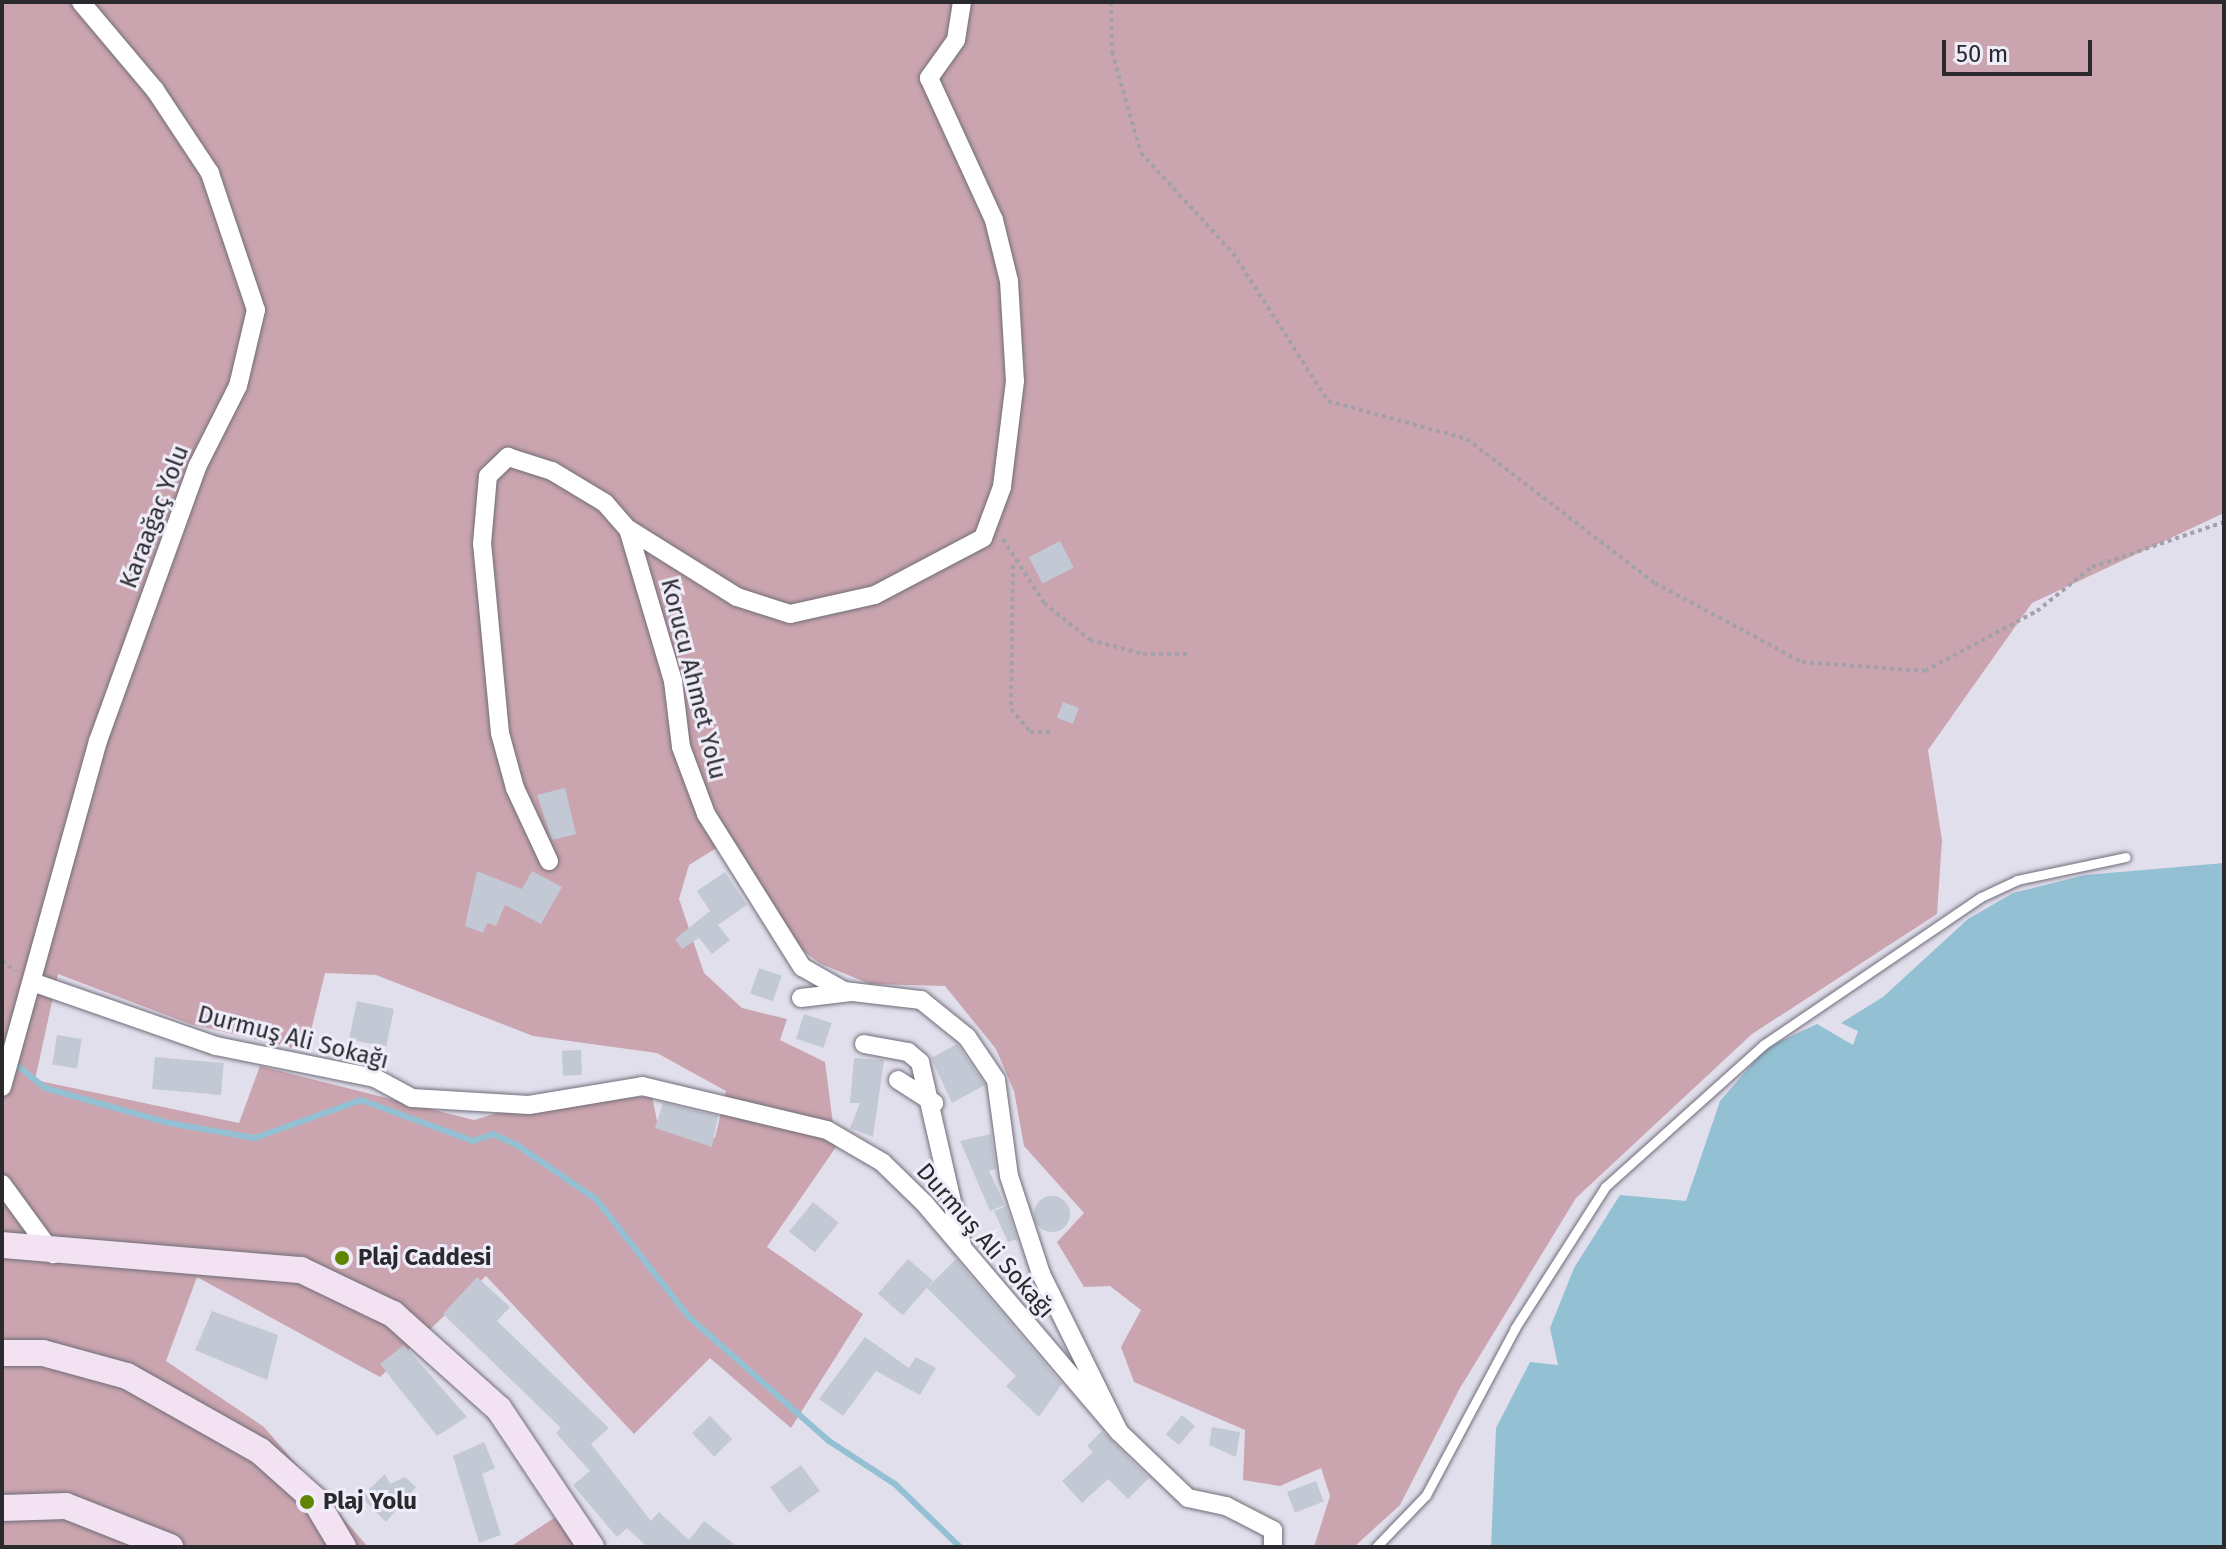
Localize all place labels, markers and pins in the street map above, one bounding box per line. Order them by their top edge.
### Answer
place label: Plaj Caddesi [358,1244,492,1272]
marker: Plaj Caddesi [333,1249,351,1267]
place label: Plaj Yolu [323,1488,417,1516]
marker: Plaj Yolu [298,1493,316,1511]

